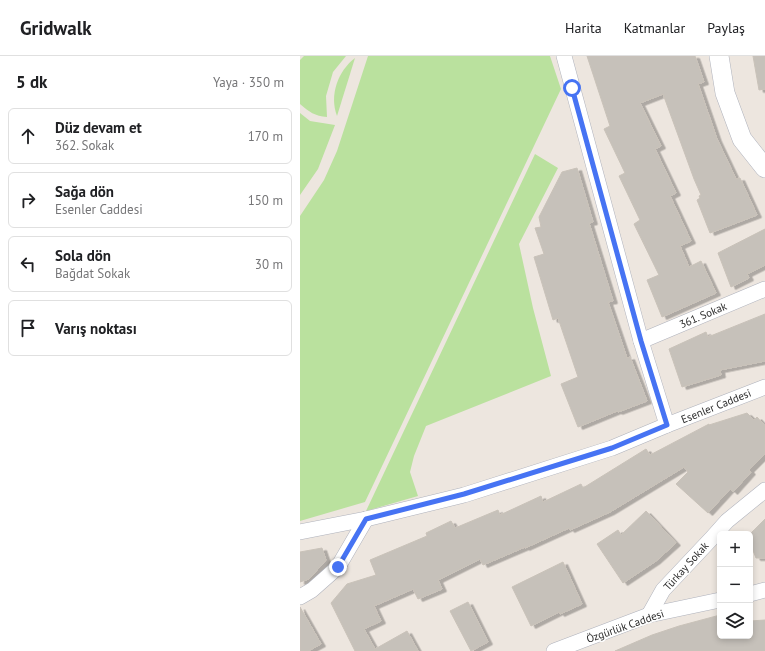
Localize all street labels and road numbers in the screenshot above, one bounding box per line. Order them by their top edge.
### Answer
street label: 361. Sokak [677,298,729,331]
street label: Esenler Caddesi [679,386,753,426]
street label: Türkay Sokak [660,538,712,593]
street label: Özgürlük Caddesi [584,606,666,646]

